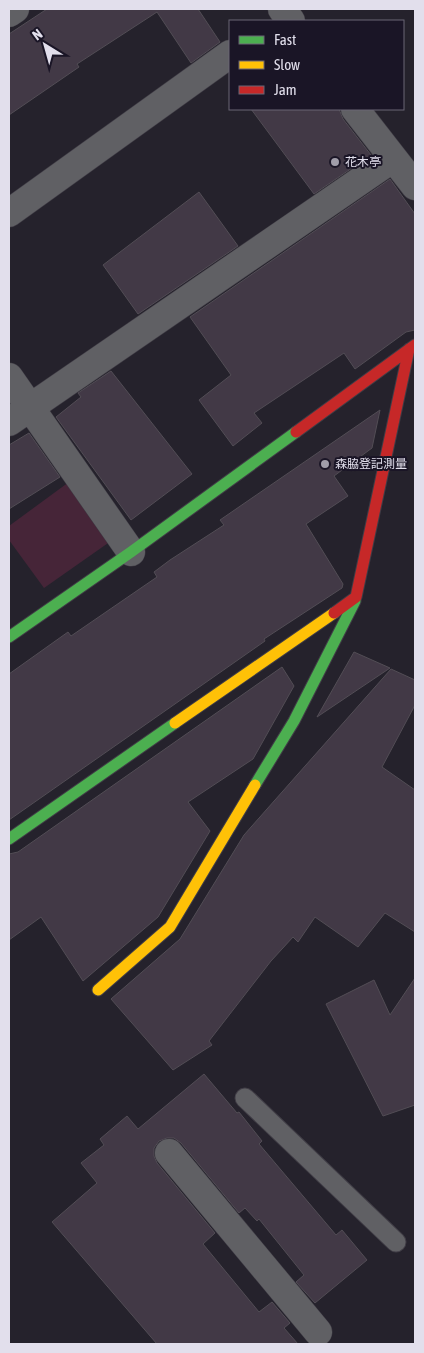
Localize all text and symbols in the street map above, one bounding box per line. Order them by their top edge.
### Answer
north arrow [20,20,70,70]
legend [229,20,404,110]
text: N [29,26,45,43]
text: Fast [274,31,296,48]
text: Slow [274,56,300,73]
text: Jam [274,81,297,98]
place label: 花木亭 [345,155,381,169]
marker: 花木亭 [329,156,341,168]
place label: 森脇登記測量 [335,457,407,471]
marker: 森脇登記測量 [319,458,331,470]

